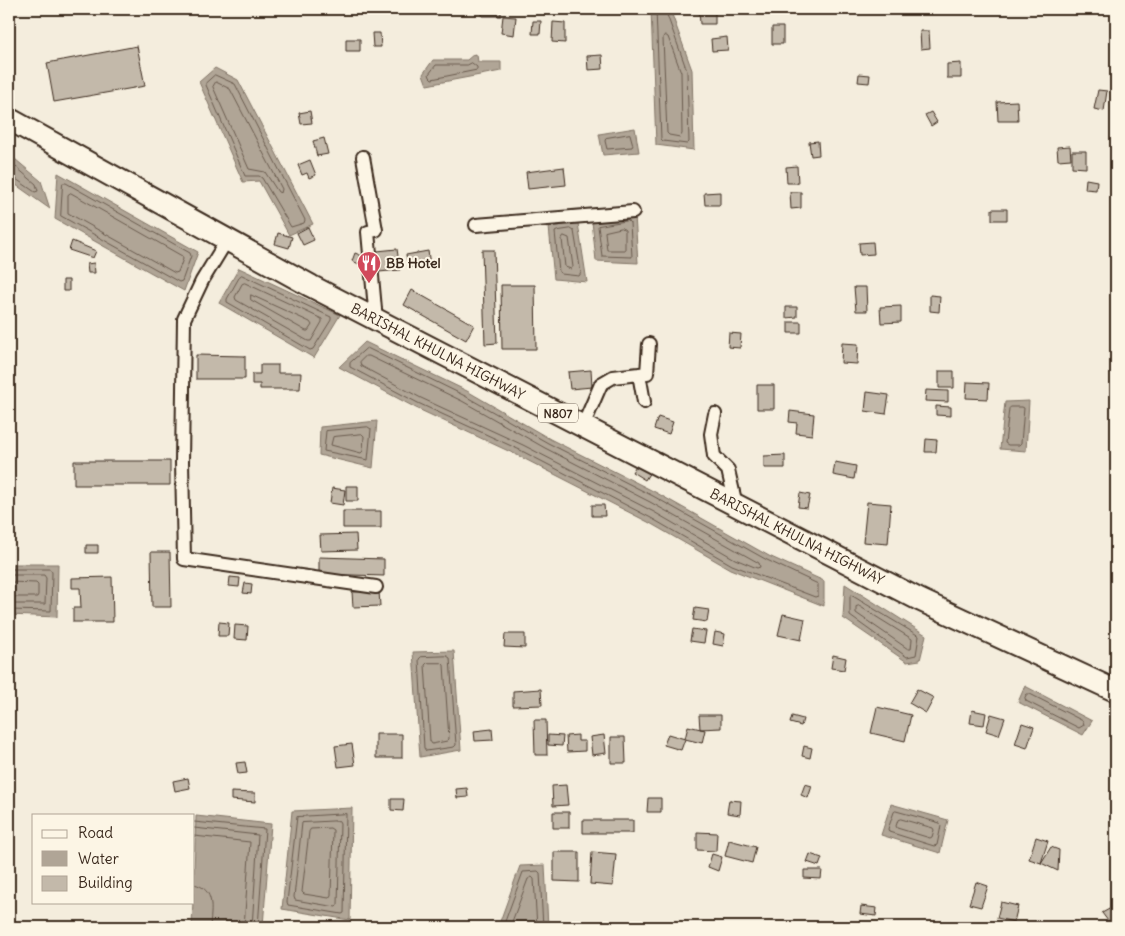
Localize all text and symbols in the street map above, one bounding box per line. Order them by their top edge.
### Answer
restaurant icon: BB Hotel [356,250,382,284]
place label: BB Hotel [386,254,441,272]
street label: BARISHAL KHULNA HIGHWAY [348,299,528,404]
road number: N807 [538,403,578,422]
street label: BARISHAL KHULNA HIGHWAY [707,484,887,589]
legend [32,814,195,904]
text: Road [78,823,113,842]
text: Water [78,849,119,868]
text: Building [78,873,133,892]

